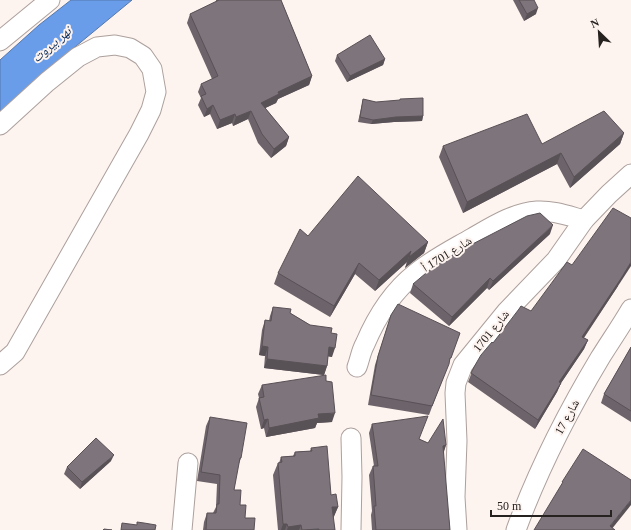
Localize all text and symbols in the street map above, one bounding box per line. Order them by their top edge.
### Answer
north arrow [579,12,619,52]
text: N [589,16,601,30]
water label: نهر بيروت [29,22,76,66]
street label: شارع 1701 أ [419,233,475,276]
street label: شارع 1701 [470,307,513,355]
street label: شارع 17 [552,397,583,437]
scale bar [491,492,611,518]
text: 50 m [497,499,522,513]

